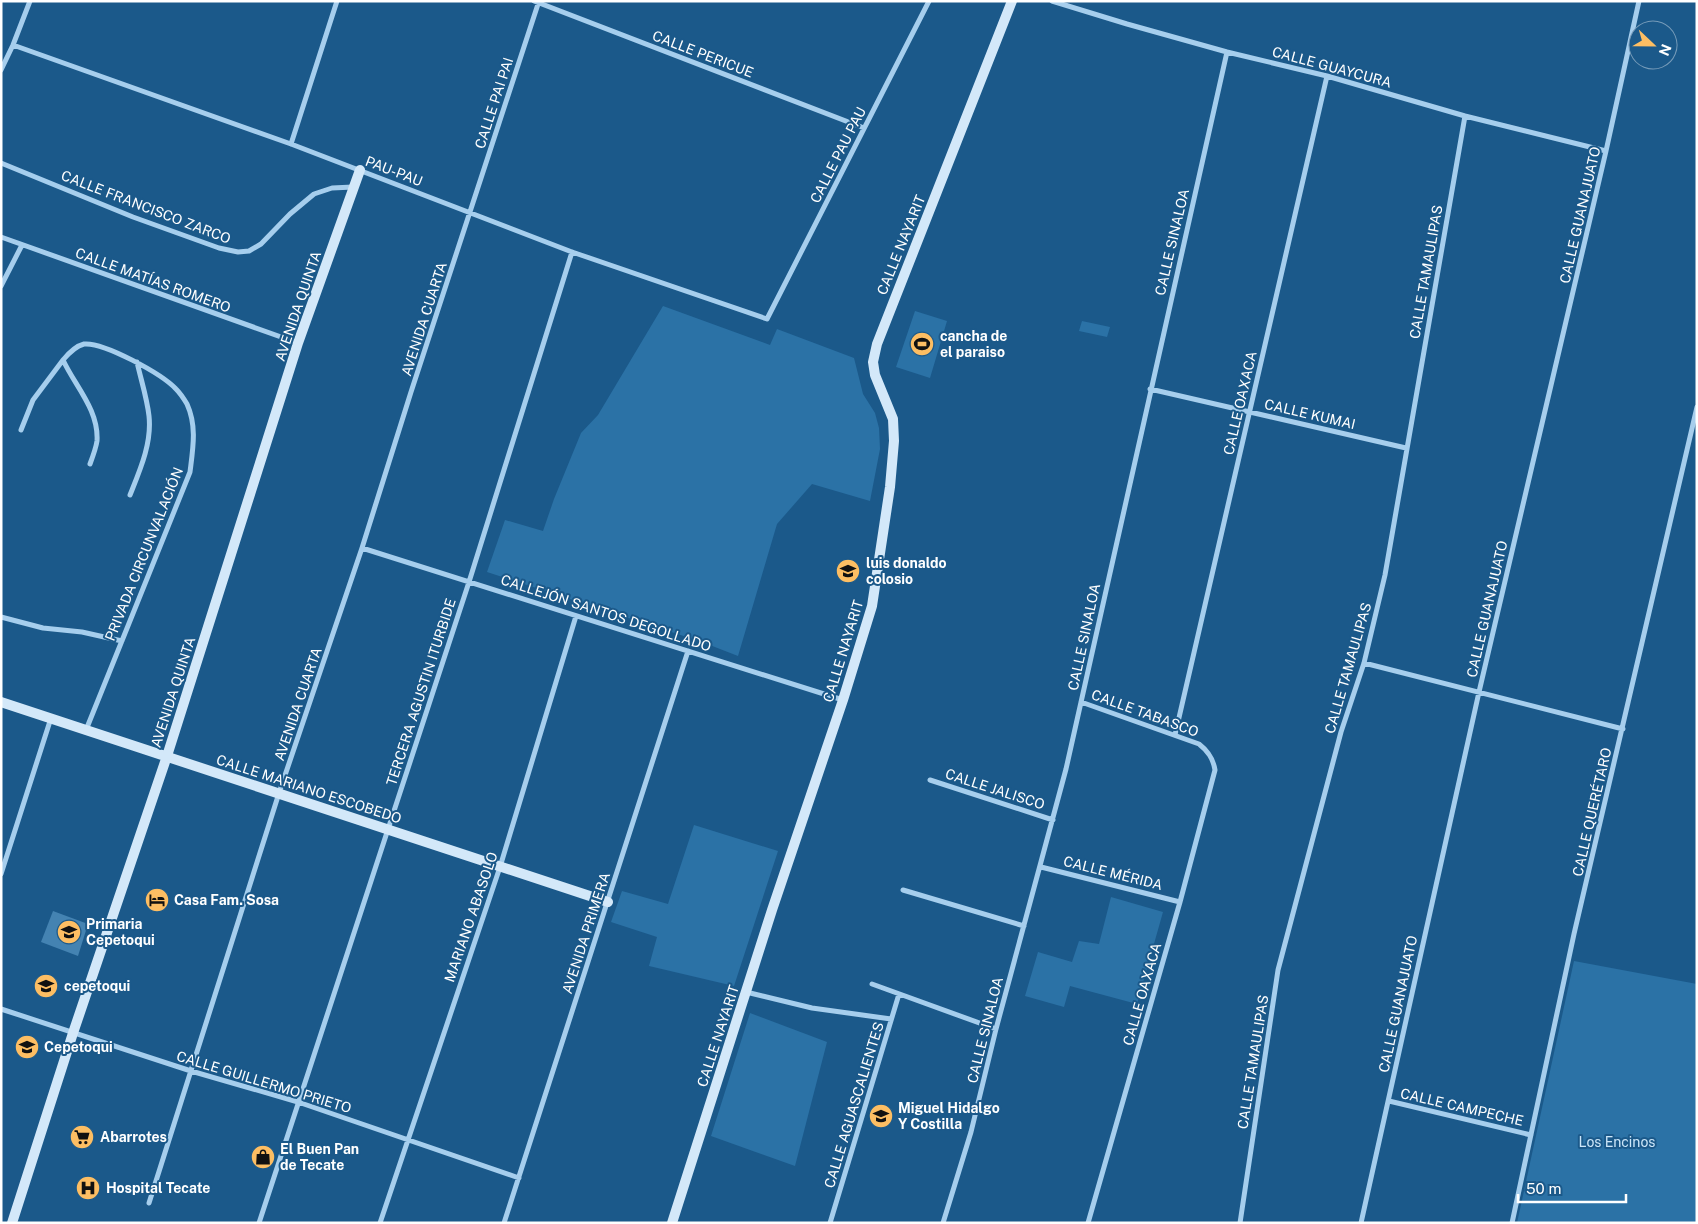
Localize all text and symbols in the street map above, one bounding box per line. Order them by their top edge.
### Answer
north arrow [1628,20,1678,70]
street label: CALLE PERICUE [650,27,756,81]
text: N [1656,42,1675,58]
street label: CALLE GUAYCURA [1270,43,1394,91]
street label: CALLE PAI PAI [472,55,516,151]
street label: CALLE PAU PAU [807,104,869,206]
street label: CALLE GUANAJUATO [1556,145,1604,285]
street label: PAU-PAU [363,153,425,189]
street label: CALLE FRANCISCO ZARCO [59,167,233,247]
street label: CALLE SINALOA [1152,187,1192,297]
street label: CALLE NAYARIT [874,193,928,297]
street label: CALLE TAMAULIPAS [1406,204,1446,340]
street label: CALLE MATÍAS ROMERO [73,244,233,316]
street label: AVENIDA QUINTA [272,249,324,363]
street label: AVENIDA CUARTA [398,260,450,378]
place label: cancha de el paraiso [940,328,1007,360]
sports icon: cancha de el paraiso [909,331,935,357]
street label: CALLE OAXACA [1220,349,1260,457]
street label: CALLE KUMAI [1263,396,1357,432]
street label: PRIVADA CIRCUNVALACIÓN [100,464,186,643]
street label: CALLE GUANAJUATO [1463,539,1511,679]
place label: luis donaldo colosio [866,555,946,587]
school or university icon: luis donaldo colosio [835,558,861,584]
street label: CALLEJÓN SANTOS DEGOLLADO [499,569,714,655]
street label: CALLE SINALOA [1065,582,1103,692]
street label: TERCERA AGUSTIN ITURBIDE [383,596,459,788]
street label: CALLE NAYARIT [820,598,866,704]
street label: CALLE TAMAULIPAS [1322,601,1374,735]
street label: AVENIDA QUINTA [148,635,198,749]
street label: AVENIDA CUARTA [271,645,325,763]
street label: CALLE TABASCO [1089,686,1201,740]
street label: CALLE QUERÉTARO [1568,746,1615,878]
street label: CALLE MARIANO ESCOBEDO [214,751,404,827]
street label: CALLE JALISCO [943,765,1047,813]
street label: MARIANO ABASOLO [441,850,501,984]
street label: CALLE MÉRIDA [1062,852,1164,893]
street label: AVENIDA PRIMERA [559,870,613,996]
hotel icon: Casa Fam. Sosa [144,887,170,913]
place label: Casa Fam. Sosa [174,892,279,908]
place label: Primaria Cepetoqui [86,916,155,948]
school or university icon: Primaria Cepetoqui [56,919,82,945]
street label: CALLE GUANAJUATO [1376,934,1420,1074]
street label: CALLE OAXACA [1120,941,1164,1047]
school or university icon: cepetoqui [33,973,59,999]
street label: CALLE SINALOA [964,975,1006,1085]
place label: cepetoqui [64,978,130,994]
street label: CALLE NAYARIT [694,983,742,1089]
street label: CALLE TAMAULIPAS [1234,994,1272,1130]
street label: CALLE AGUASCALIENTES [821,1020,887,1190]
school or university icon: Cepetoqui [14,1034,40,1060]
place label: Cepetoqui [44,1039,113,1055]
street label: CALLE GUILLERMO PRIETO [175,1048,353,1116]
street label: CALLE CAMPECHE [1399,1085,1525,1129]
place label: Miguel Hidalgo Y Costilla [898,1100,1000,1132]
school or university icon: Miguel Hidalgo Y Costilla [868,1103,894,1129]
supermarket icon: Abarrotes [69,1124,95,1150]
place label: Abarrotes [100,1129,167,1145]
park label: Los Encinos [1579,1134,1655,1150]
place label: El Buen Pan de Tecate [280,1141,359,1173]
shop icon: El Buen Pan de Tecate [250,1144,276,1170]
scale bar [1518,1172,1626,1204]
hospital icon: Hospital Tecate [75,1175,101,1201]
place label: Hospital Tecate [106,1180,210,1196]
text: 50 m [1526,1180,1561,1197]

